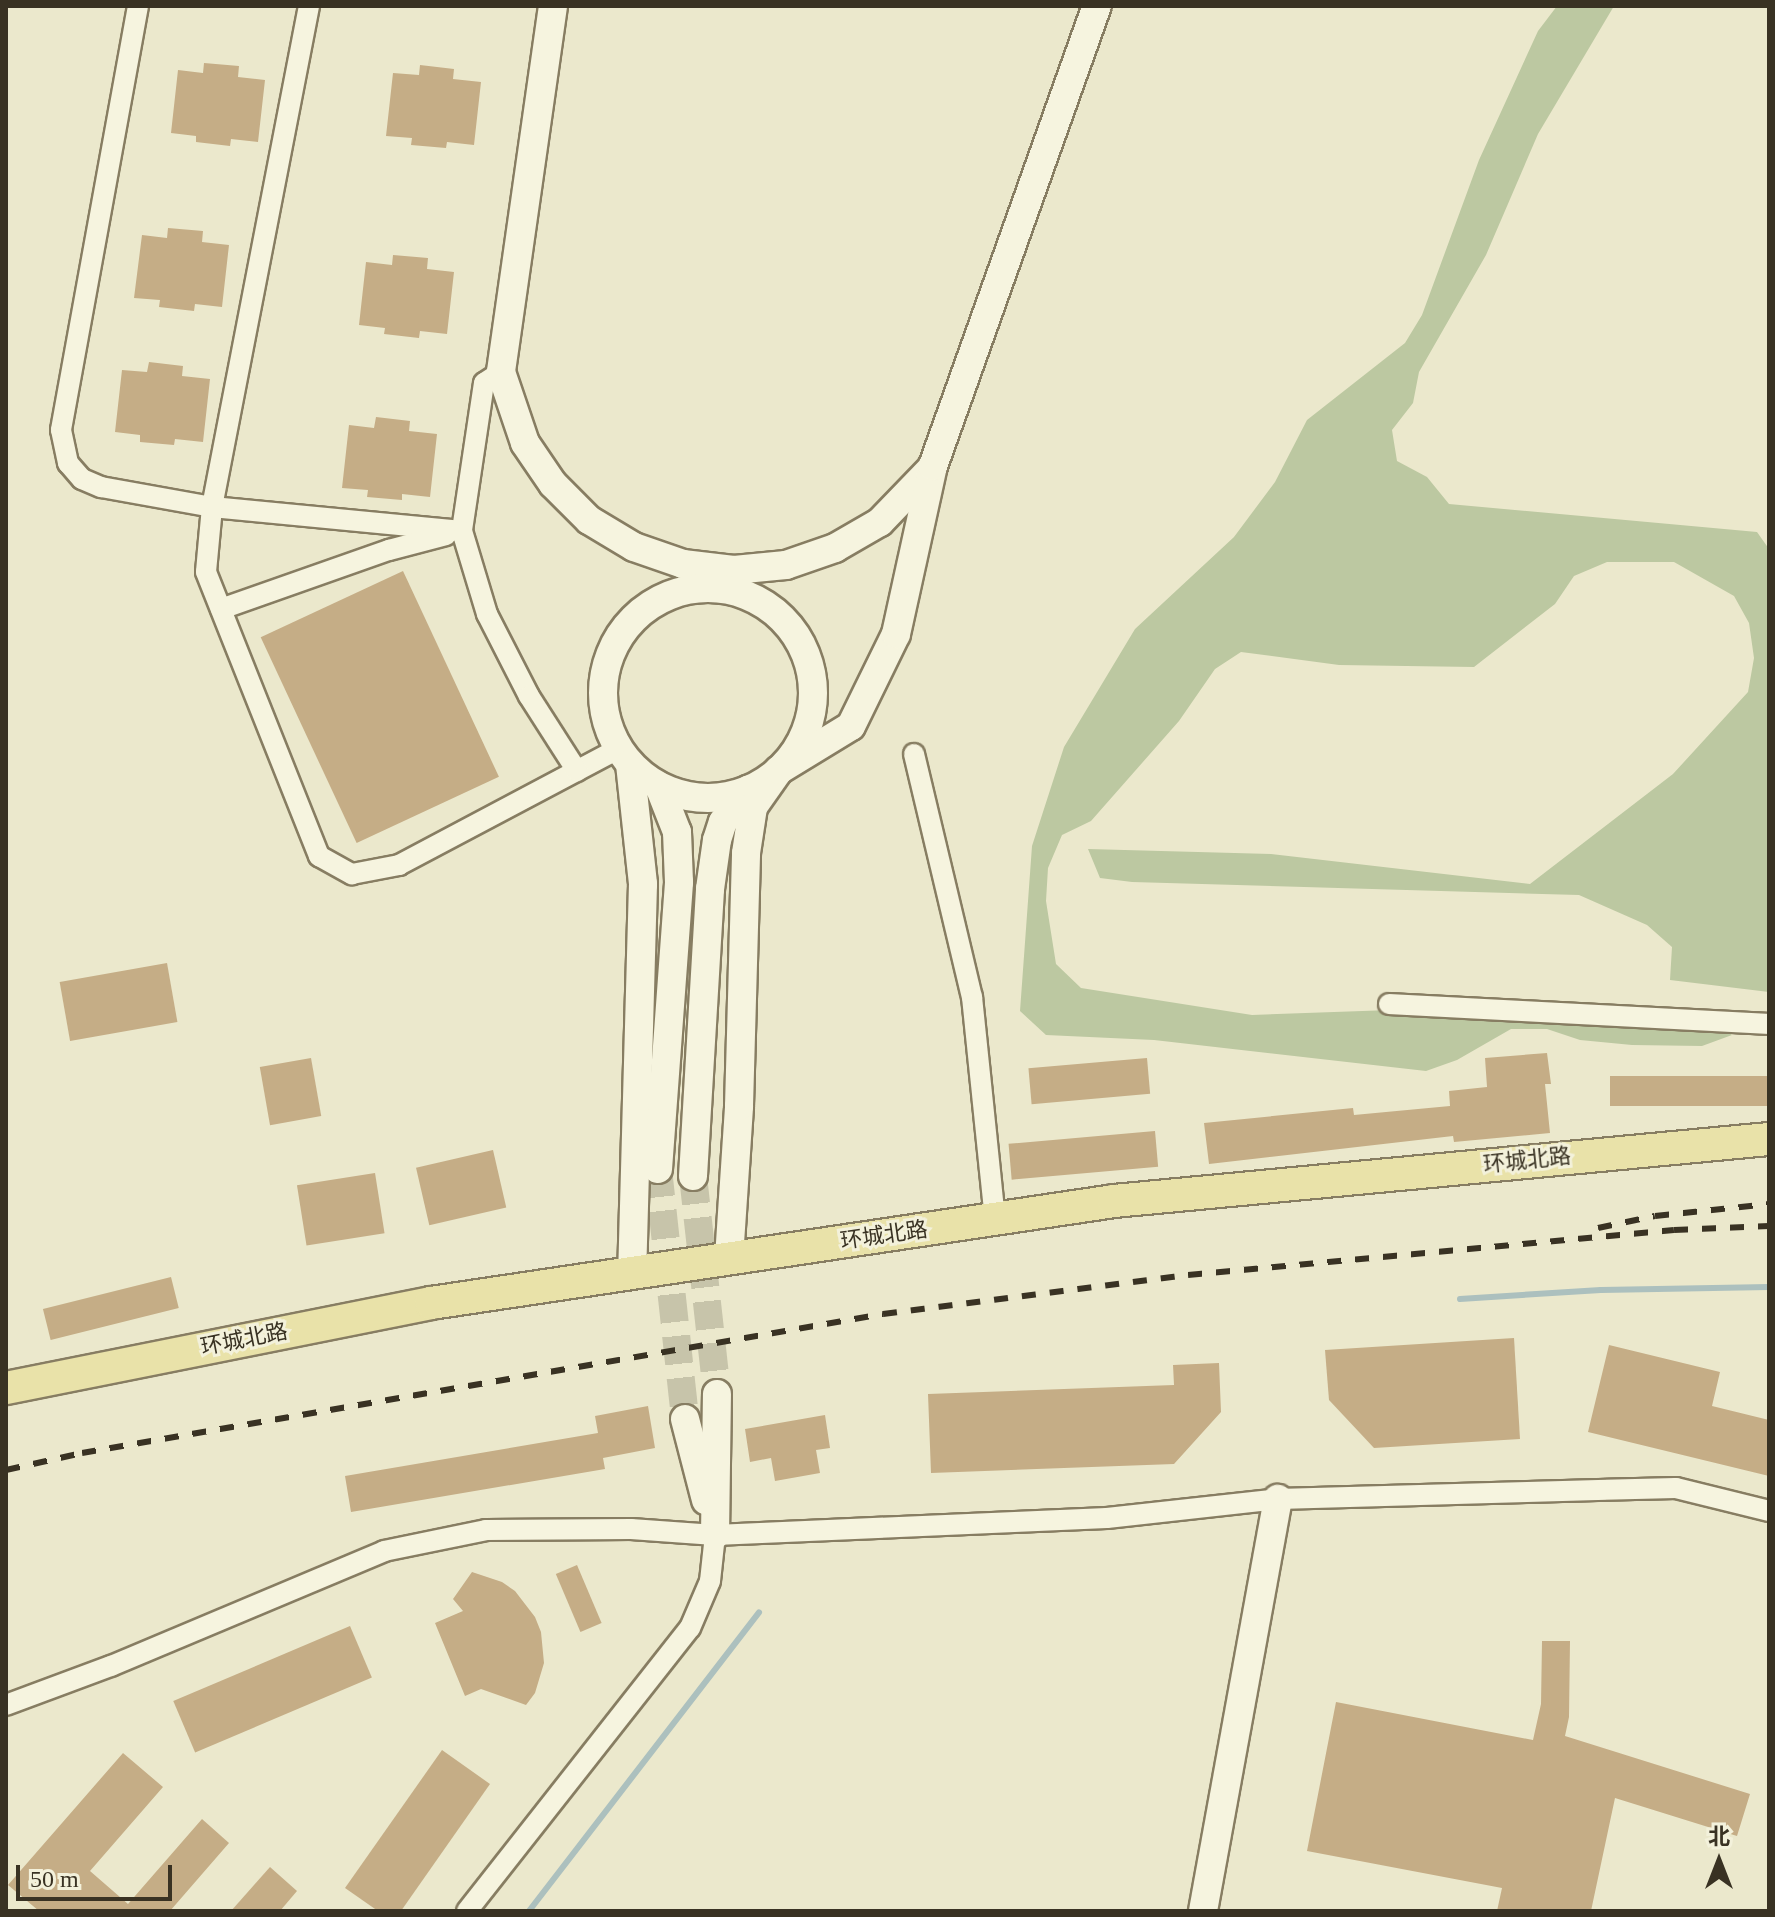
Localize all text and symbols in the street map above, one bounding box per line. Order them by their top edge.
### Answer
street label: 环城北路 [1482,1142,1572,1178]
street label: 环城北路 [839,1216,929,1254]
street label: 环城北路 [198,1318,290,1360]
north arrow [1679,1821,1759,1901]
text: 北 [1708,1824,1730,1849]
scale bar [20,1849,176,1899]
text: 50 m [30,1866,79,1892]

